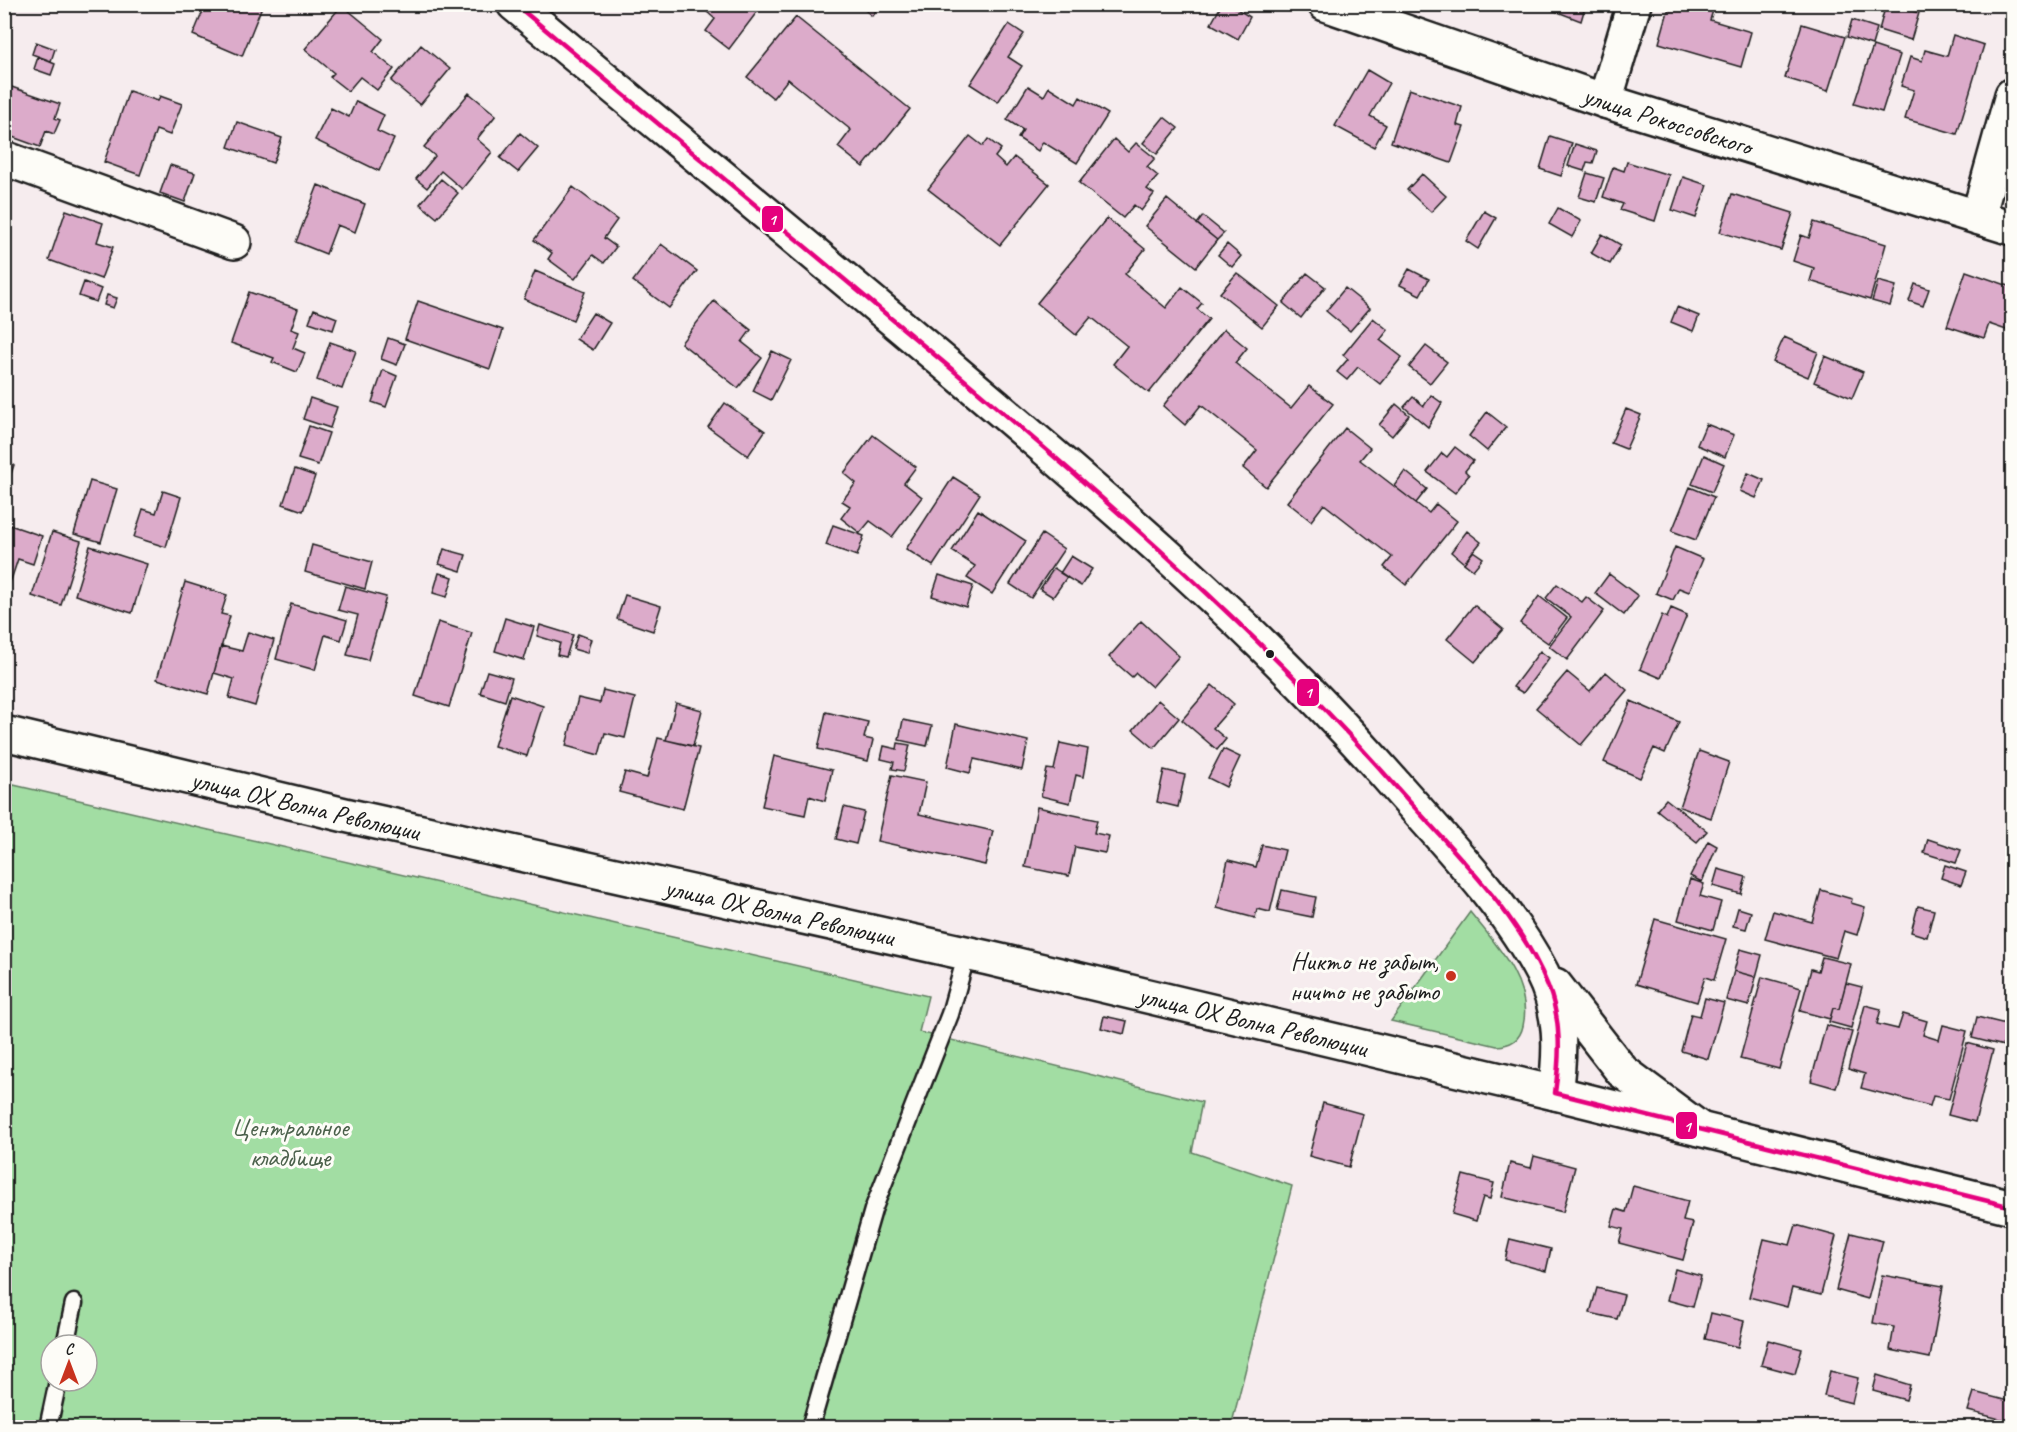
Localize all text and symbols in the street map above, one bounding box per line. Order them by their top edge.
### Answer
street label: улица Рокоссовского [1577,78,1759,164]
line badge: 1 [761,205,784,233]
text: 1 [768,210,777,230]
unlabelled marker [1264,648,1276,660]
line badge: 1 [1296,678,1320,707]
text: 1 [1304,683,1313,703]
street label: улица ОХ Волна Революции [186,762,424,848]
street label: улица ОХ Волна Революции [660,870,899,954]
place label: Никто не забыт, ничто не забыто [1290,945,1441,1008]
marker: Никто не забыт, ничто не забыто [1444,969,1458,983]
street label: улица ОХ Волна Революции [1134,978,1372,1065]
park label: Центральное кладбище [232,1111,351,1174]
line badge: 1 [1675,1111,1698,1140]
text: 1 [1683,1117,1692,1137]
north arrow [39,1333,99,1393]
text: С [65,1339,75,1359]

